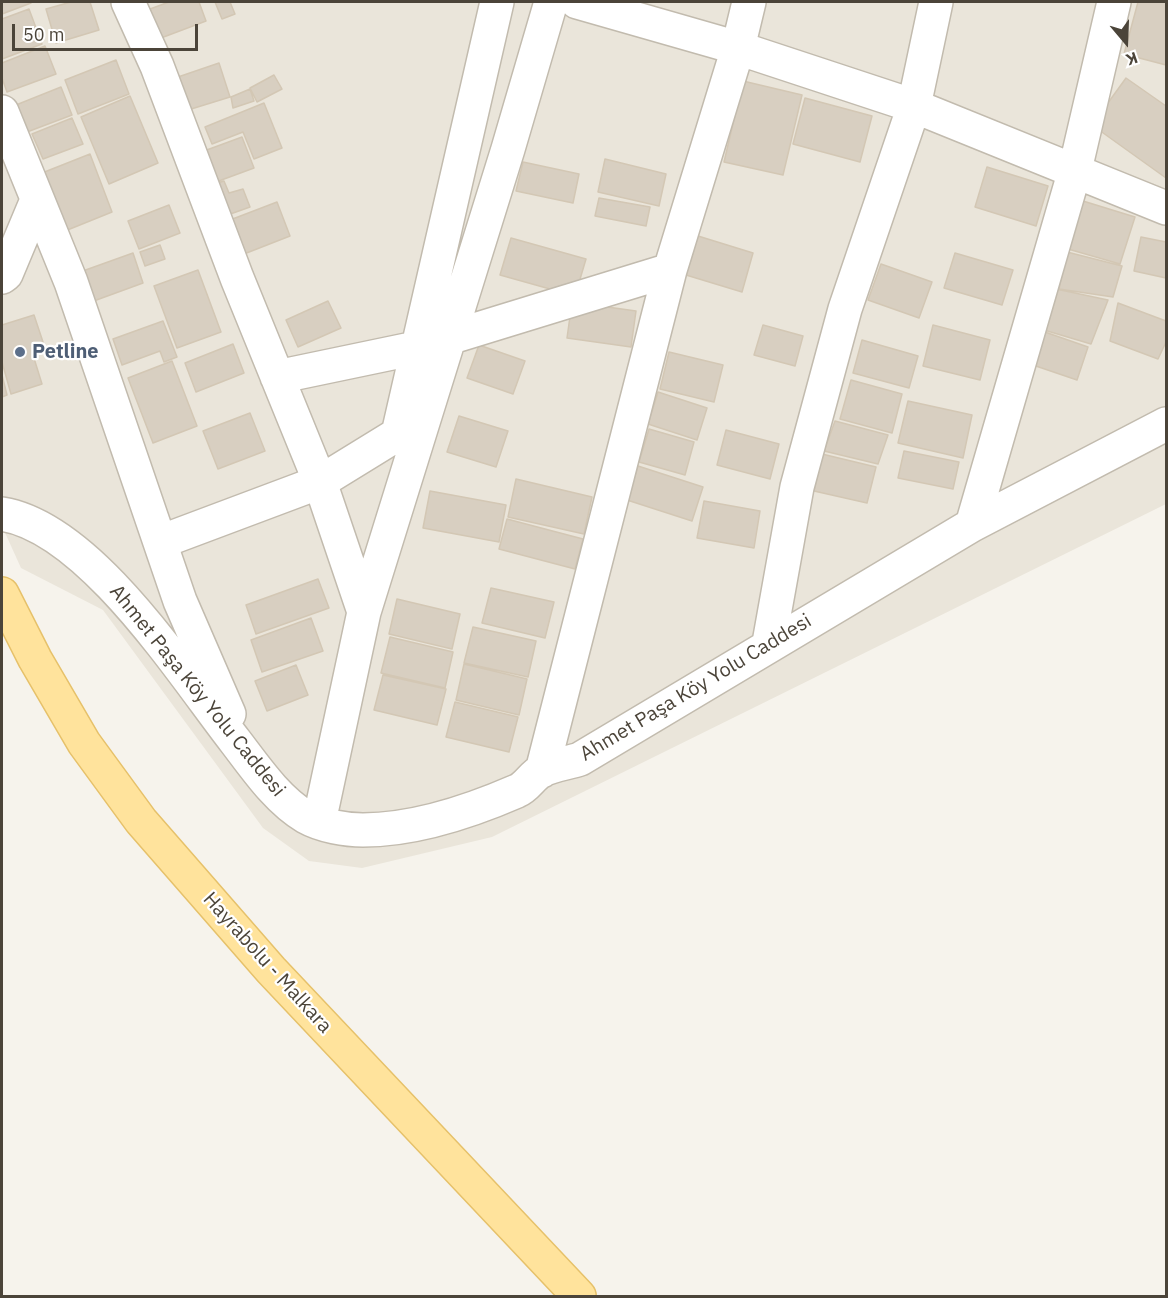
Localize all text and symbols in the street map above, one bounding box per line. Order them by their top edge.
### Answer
scale bar [15,12,201,50]
north arrow [1096,12,1156,72]
text: 50 m [23,23,65,46]
text: K [1123,48,1140,70]
place label: Petline [32,340,99,364]
marker: Petline [13,345,27,359]
street label: Ahmet Paşa Köy Yolu Caddesi [104,580,290,802]
street label: Ahmet Paşa Köy Yolu Caddesi [576,609,816,767]
street label: Hayrabolu - Malkara [197,888,337,1038]

